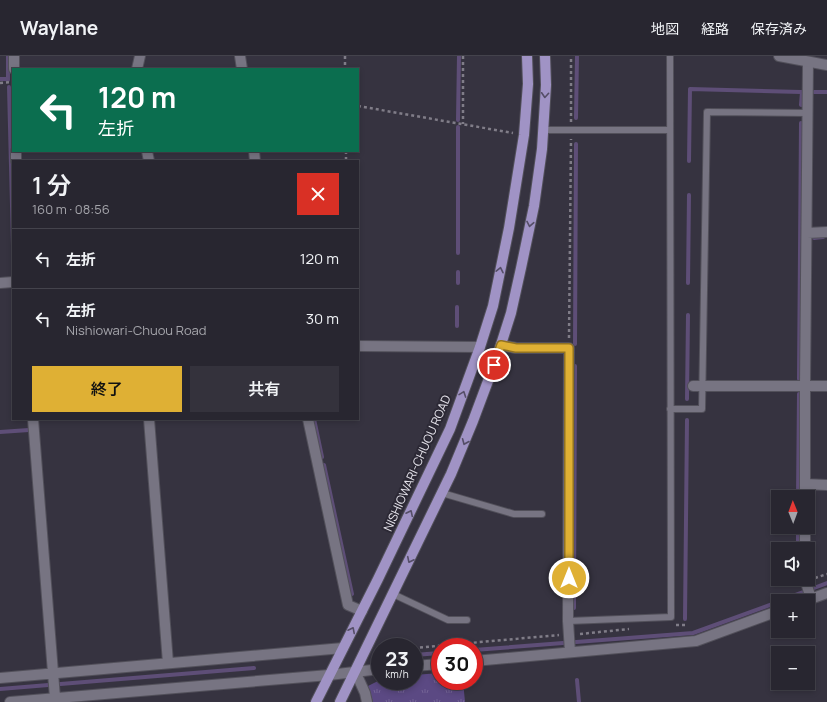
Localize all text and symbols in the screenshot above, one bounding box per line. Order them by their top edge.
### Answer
text: Waylane [20,15,98,41]
text: 地図 [651,19,679,38]
text: 経路 [701,19,729,38]
text: 保存済み [751,19,807,38]
text: 120 m [98,78,176,116]
icon: left [32,84,84,136]
one-way arrow [541,92,550,98]
text: 左折 [98,116,134,140]
text: 1 分 [32,168,71,201]
button: close [297,173,339,215]
text: 160 m · 08:56 [32,200,110,218]
one-way arrow [526,221,535,227]
icon: left [32,248,54,270]
text: 120 m [300,248,339,269]
text: 左折 [66,249,96,270]
one-way arrow [496,267,504,273]
text: 左折 [66,300,96,321]
icon: left [32,308,54,330]
text: 30 m [306,308,339,329]
text: Nishiowari-Chuou Road [66,321,207,339]
pin [477,348,511,382]
icon: arrive [483,354,505,376]
button: 終了 [32,366,182,412]
button: 共有 [190,366,339,412]
one-way arrow [458,391,466,398]
street label: NISHIOWARI-CHUOU ROAD [379,392,455,534]
one-way arrow [461,438,469,445]
north arrow [771,490,815,534]
map controls [771,490,815,690]
one-way arrow [405,510,413,517]
button: sound [771,542,815,586]
one-way arrow [407,555,415,563]
position arrow [548,557,590,599]
button: + [771,594,815,638]
one-way arrow [348,626,355,634]
speed limit sign: 30 [431,638,483,690]
text: 23 [385,645,409,672]
button: − [771,646,815,690]
text: km/h [385,667,409,681]

